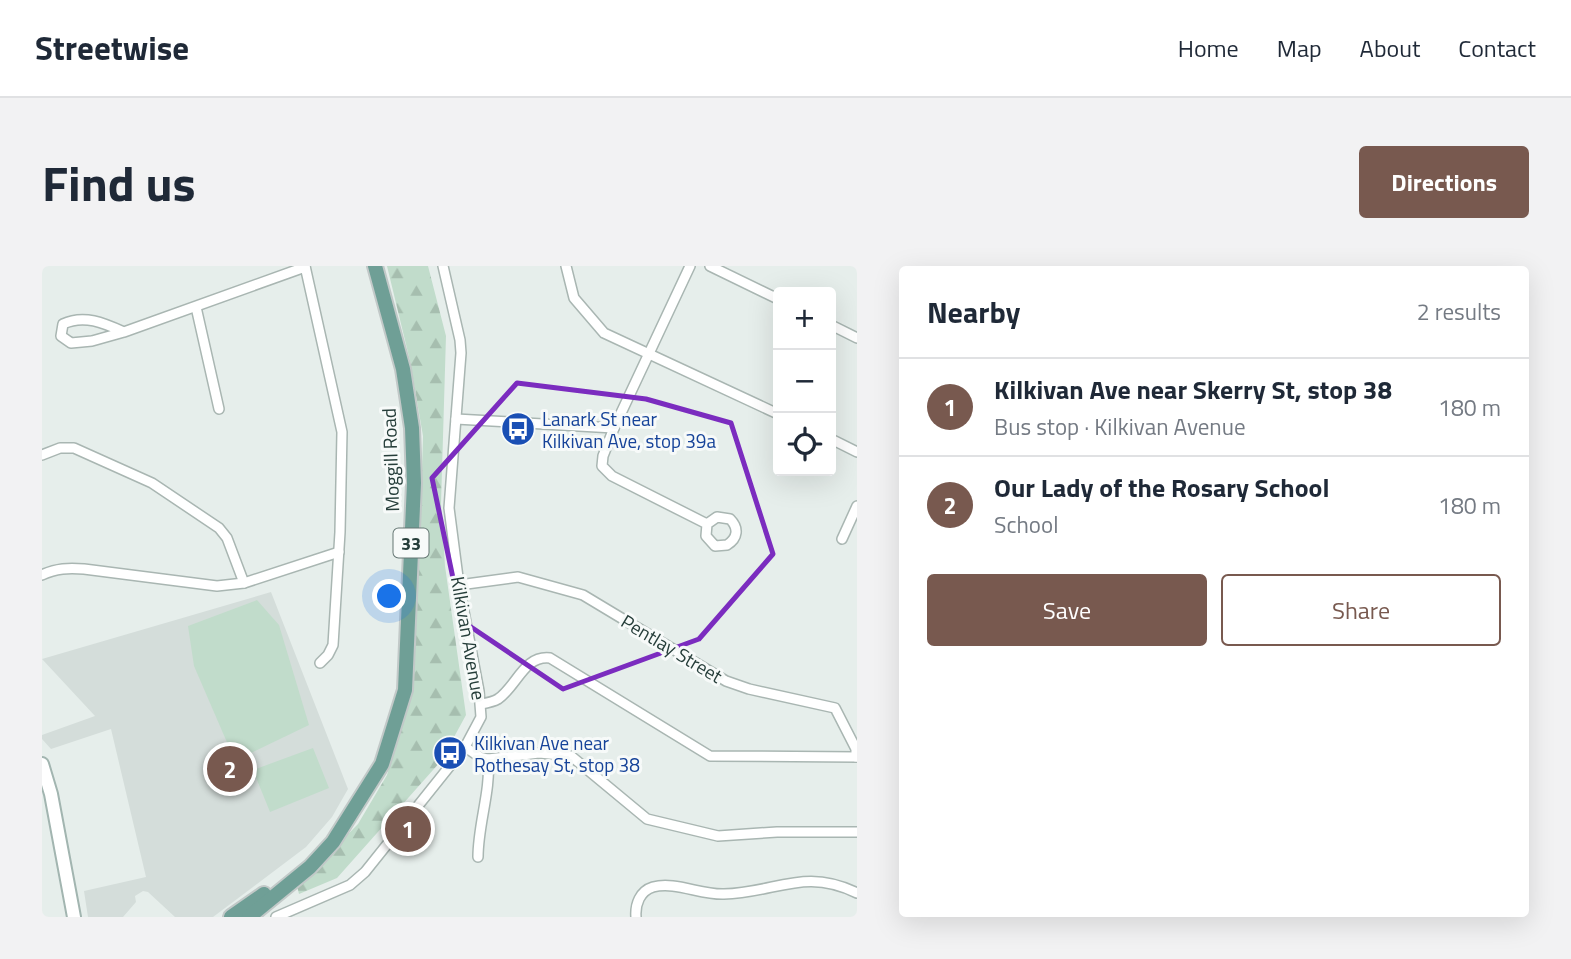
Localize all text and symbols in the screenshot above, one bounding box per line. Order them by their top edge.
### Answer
text: Streetwise [35,23,189,73]
text: Home [1178,30,1239,66]
text: Map [1277,30,1322,66]
text: About [1360,30,1420,66]
text: Contact [1458,30,1536,66]
text: Find us [42,145,196,220]
button: Directions [1359,146,1529,218]
map controls [773,287,836,476]
button: + [773,287,836,350]
text: Nearby [927,289,1020,335]
text: 2 results [1417,294,1501,329]
button: − [773,350,836,413]
text: Kilkivan Ave near Skerry St, stop 38 [994,370,1392,409]
text: 1 [944,390,956,425]
text: 180 m [1438,390,1501,425]
place label: Lanark St near Kilkivan Ave, stop 39a [542,404,716,455]
street label: Moggill Road [374,408,406,512]
text: Bus stop · Kilkivan Avenue [994,409,1246,444]
bus stop icon: Lanark St near Kilkivan Ave, stop 39a [499,410,537,448]
button: locate [773,413,836,476]
text: Our Lady of the Rosary School [994,468,1329,507]
text: 2 [944,488,956,523]
text: 180 m [1438,488,1501,523]
text: School [994,507,1058,542]
road number: 33 [394,528,428,558]
street label: Kilkivan Avenue [444,574,494,702]
button: Save [927,574,1207,646]
button: Share [1221,574,1501,646]
your location [372,579,406,613]
street label: Pentlay Street [616,606,728,690]
place label: Kilkivan Ave near Rothesay St, stop 38 [474,728,640,779]
bus stop icon: Kilkivan Ave near Rothesay St, stop 38 [431,734,469,772]
pin: 2 [207,743,253,795]
pin: 1 [385,803,431,855]

